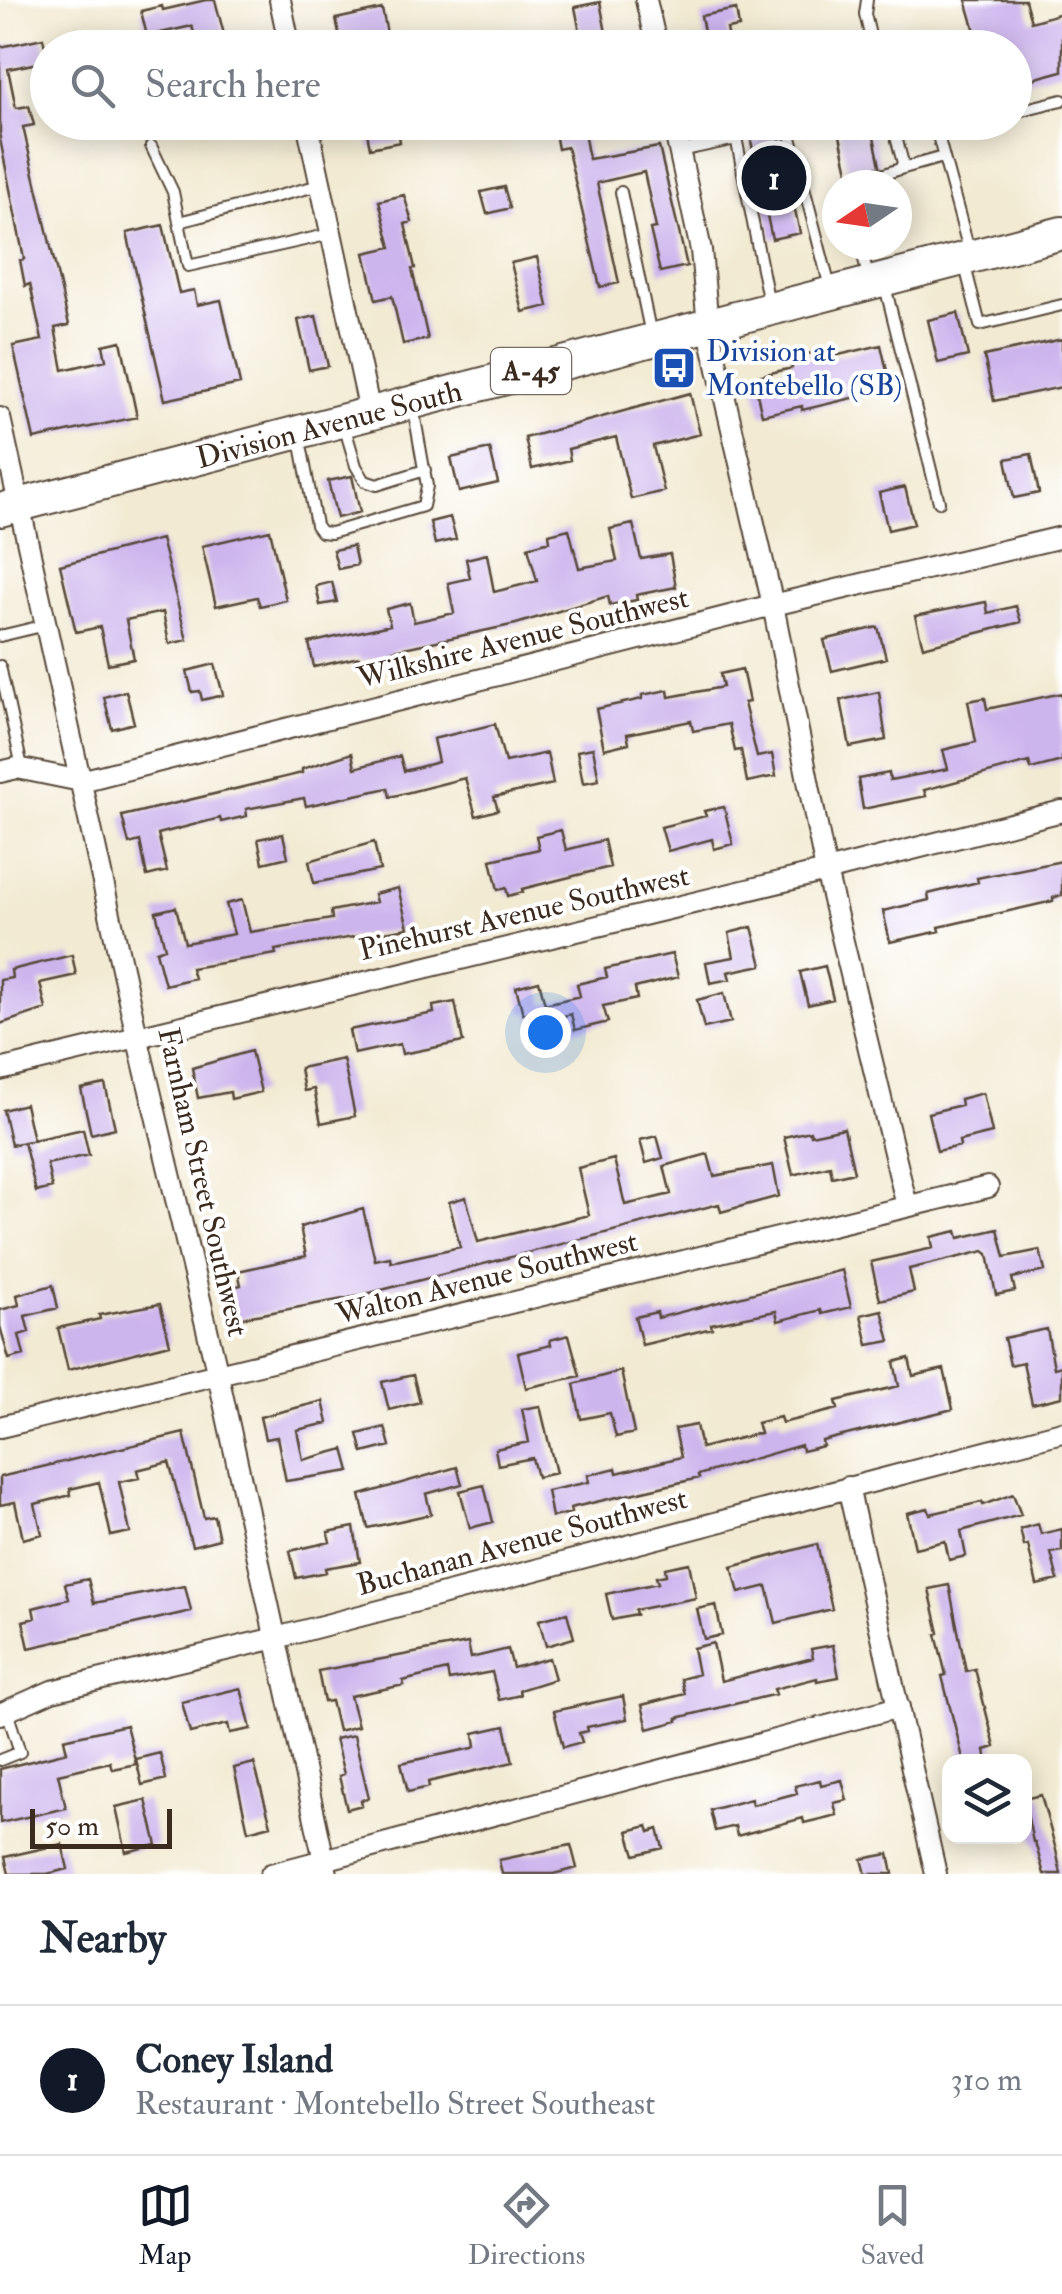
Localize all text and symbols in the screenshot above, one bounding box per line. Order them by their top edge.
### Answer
search box [30,30,1032,140]
icon: search [65,58,120,113]
text: Search here [145,61,321,109]
pin: 1 [742,140,806,216]
north arrow [822,170,912,260]
place label: Division at Montebello (SB) [706,333,902,404]
bus stop icon: Division at Montebello (SB) [651,345,697,391]
road number: A-45 [491,348,571,394]
street label: Division Avenue South [192,372,466,477]
street label: Wilkshire Avenue Southwest [353,579,693,697]
street label: Pinehurst Avenue Southwest [355,857,693,969]
your location [520,1007,571,1058]
street label: Farnham Street Southwest [149,1024,257,1340]
street label: Walton Avenue Southwest [332,1223,642,1334]
street label: Buchanan Avenue Southwest [353,1480,692,1604]
map controls [942,1754,1032,1844]
button: layers [942,1754,1032,1844]
scale bar [30,1804,172,1848]
text: 50 m [45,1809,99,1844]
text: Nearby [40,1913,166,1965]
text: Coney Island [135,2036,333,2084]
text: 1 [67,2060,78,2100]
text: 310 m [951,2060,1022,2100]
text: Restaurant · Montebello Street Southeast [135,2084,655,2124]
tab: Map [138,2178,193,2273]
tab: Directions [468,2178,585,2273]
tab: Saved [860,2178,924,2273]

